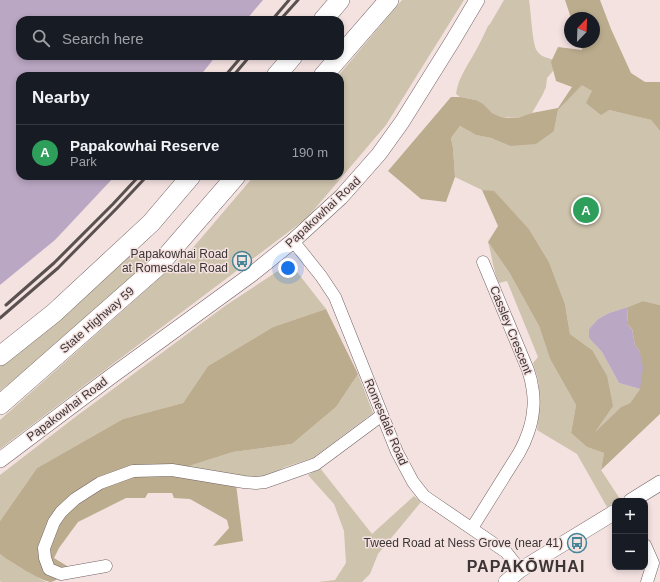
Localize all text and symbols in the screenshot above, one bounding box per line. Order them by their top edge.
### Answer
north arrow [564,12,600,48]
search box [16,16,344,60]
icon: search [30,27,52,49]
text: Search here [62,30,144,47]
text: Nearby [32,88,90,107]
text: Papakowhai Reserve [70,137,219,154]
text: A [40,145,50,160]
text: 190 m [292,145,328,160]
text: Park [70,154,97,169]
street label: Papakowhai Road [283,174,363,250]
pin: A [573,195,599,225]
place label: Papakowhai Road at Romesdale Road [122,247,228,275]
bus stop icon: Papakowhai Road at Romesdale Road [231,250,253,272]
your location [278,258,298,278]
street label: State Highway 59 [57,284,137,356]
street label: Cassley Crescent [487,284,535,377]
street label: Papakowhai Road [24,374,110,444]
street label: Romesdale Road [361,377,411,467]
map controls [612,498,648,570]
button: + [612,498,648,534]
bus stop icon: Tweed Road at Ness Grove (near 41) [566,532,588,554]
button: − [612,534,648,570]
place label: Tweed Road at Ness Grove (near 41) [364,536,563,550]
district label: PAPAKŌWHAI [467,557,585,575]

